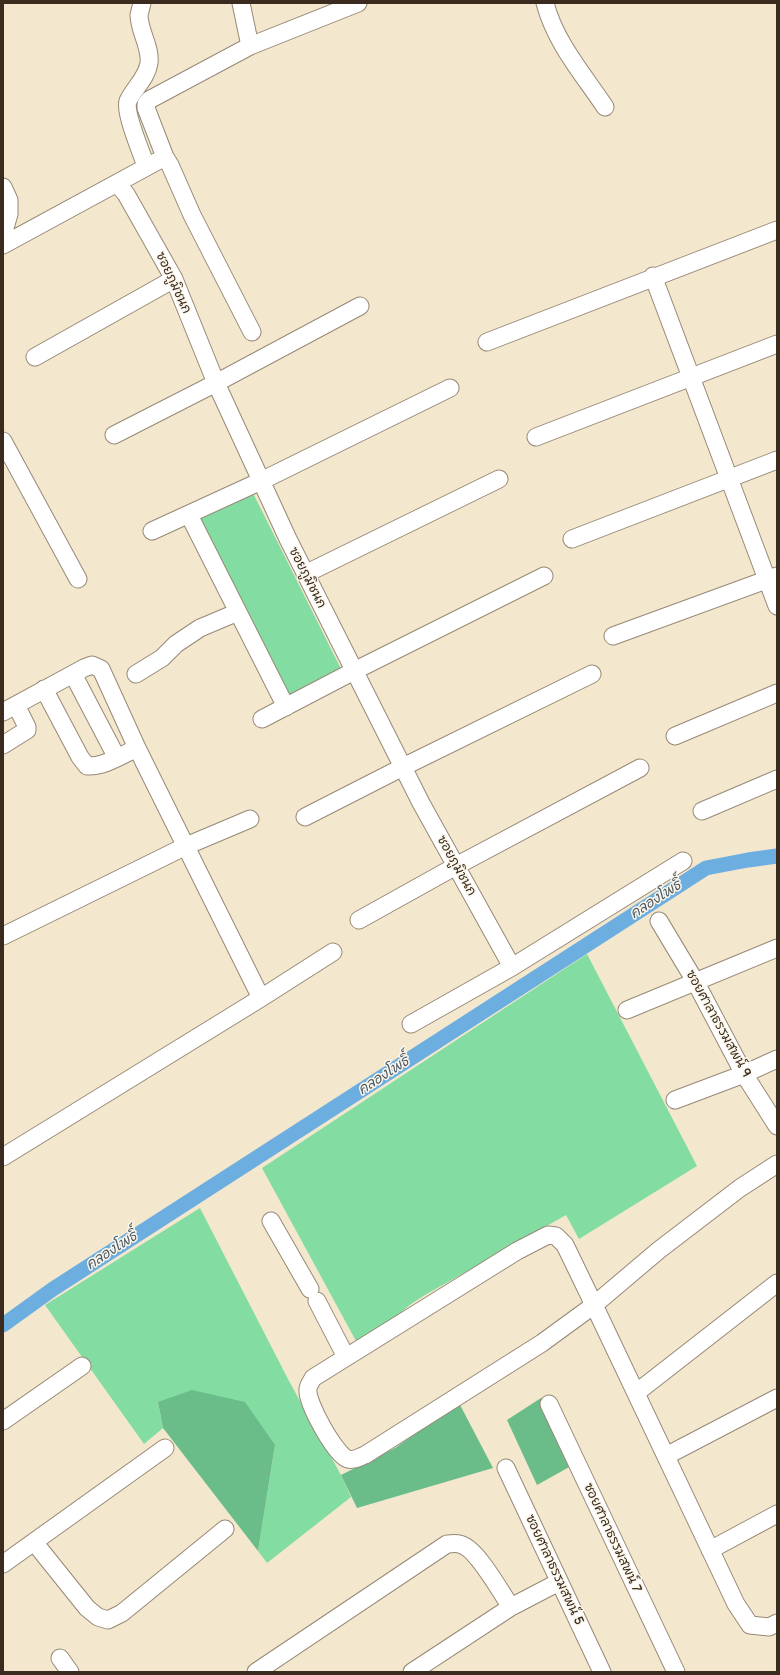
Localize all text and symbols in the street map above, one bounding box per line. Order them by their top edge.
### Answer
street label: ซอยภูมิชนก [152,250,194,316]
street label: ซอยภูมิชนก [285,545,329,611]
street label: ซอยภูมิชนก [433,833,479,899]
water label: คลองโพธิ์ [627,877,685,923]
street label: ซอยศาลาธรรมสพน์ 9 [682,968,754,1080]
water label: คลองโพธิ์ [355,1053,413,1099]
water label: คลองโพธิ์ [83,1228,141,1274]
street label: ซอยศาลาธรรมสพน์ 7 [580,1481,644,1595]
street label: ซอยศาลาธรรมสพน์ 5 [522,1512,586,1628]

